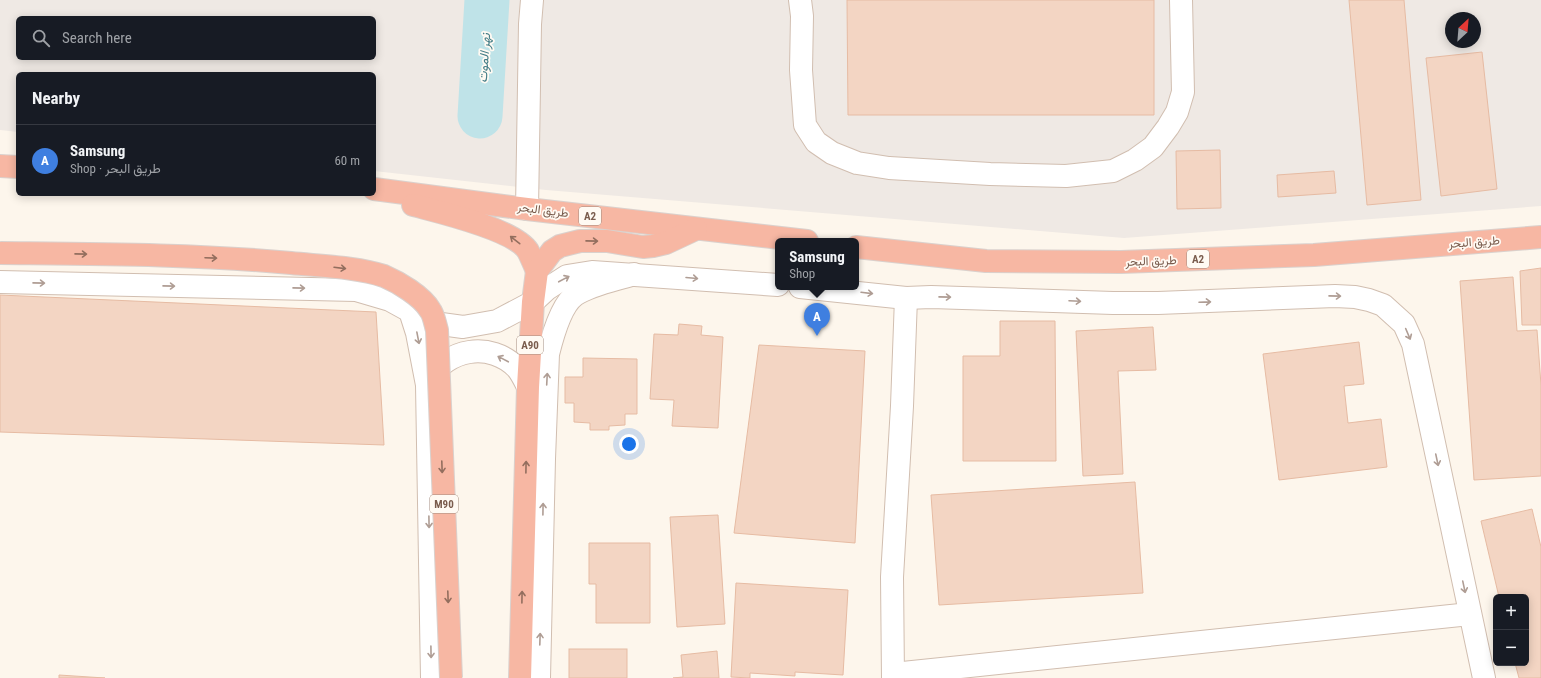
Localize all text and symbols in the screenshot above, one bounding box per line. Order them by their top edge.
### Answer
north arrow [1445,12,1481,48]
search box [16,16,376,60]
icon: search [30,27,52,49]
text: Search here [62,29,132,47]
water label: نهر الموت [475,31,494,83]
text: Nearby [32,88,80,108]
text: Samsung [70,142,125,160]
text: A [41,153,49,168]
text: 60 m [334,153,360,168]
text: Shop · طريق البحر [70,161,161,176]
street label: طريق البحر [516,200,570,221]
road number: A2 [579,207,601,225]
street label: طريق البحر [1447,233,1500,252]
one-way arrow [509,235,520,244]
one-way arrow [585,237,598,245]
popup [775,238,859,290]
text: Samsung [789,248,845,266]
one-way arrow [74,250,87,258]
road number: A2 [1187,250,1209,268]
street label: طريق البحر [1124,253,1177,270]
one-way arrow [204,254,217,261]
one-way arrow [333,264,346,272]
text: Shop [789,266,815,281]
one-way arrow [558,275,570,282]
one-way arrow [685,275,698,282]
one-way arrow [32,279,45,287]
one-way arrow [162,282,175,290]
one-way arrow [292,285,305,292]
one-way arrow [860,289,873,297]
one-way arrow [1328,292,1341,300]
one-way arrow [938,293,951,301]
one-way arrow [1068,298,1081,305]
one-way arrow [1198,298,1211,305]
pin: A [804,303,830,336]
one-way arrow [1405,327,1412,339]
one-way arrow [414,331,422,344]
road number: A90 [517,336,543,354]
one-way arrow [497,354,509,362]
one-way arrow [544,373,551,386]
your location [619,434,639,454]
one-way arrow [1434,453,1442,466]
one-way arrow [439,460,446,473]
one-way arrow [522,461,529,474]
road number: M90 [430,495,458,513]
one-way arrow [539,503,547,516]
one-way arrow [425,515,433,528]
one-way arrow [1461,580,1469,593]
one-way arrow [444,590,451,603]
one-way arrow [518,591,526,604]
map controls [1493,594,1529,666]
button: + [1493,594,1529,630]
button: − [1493,630,1529,666]
one-way arrow [536,633,544,646]
one-way arrow [427,645,435,658]

